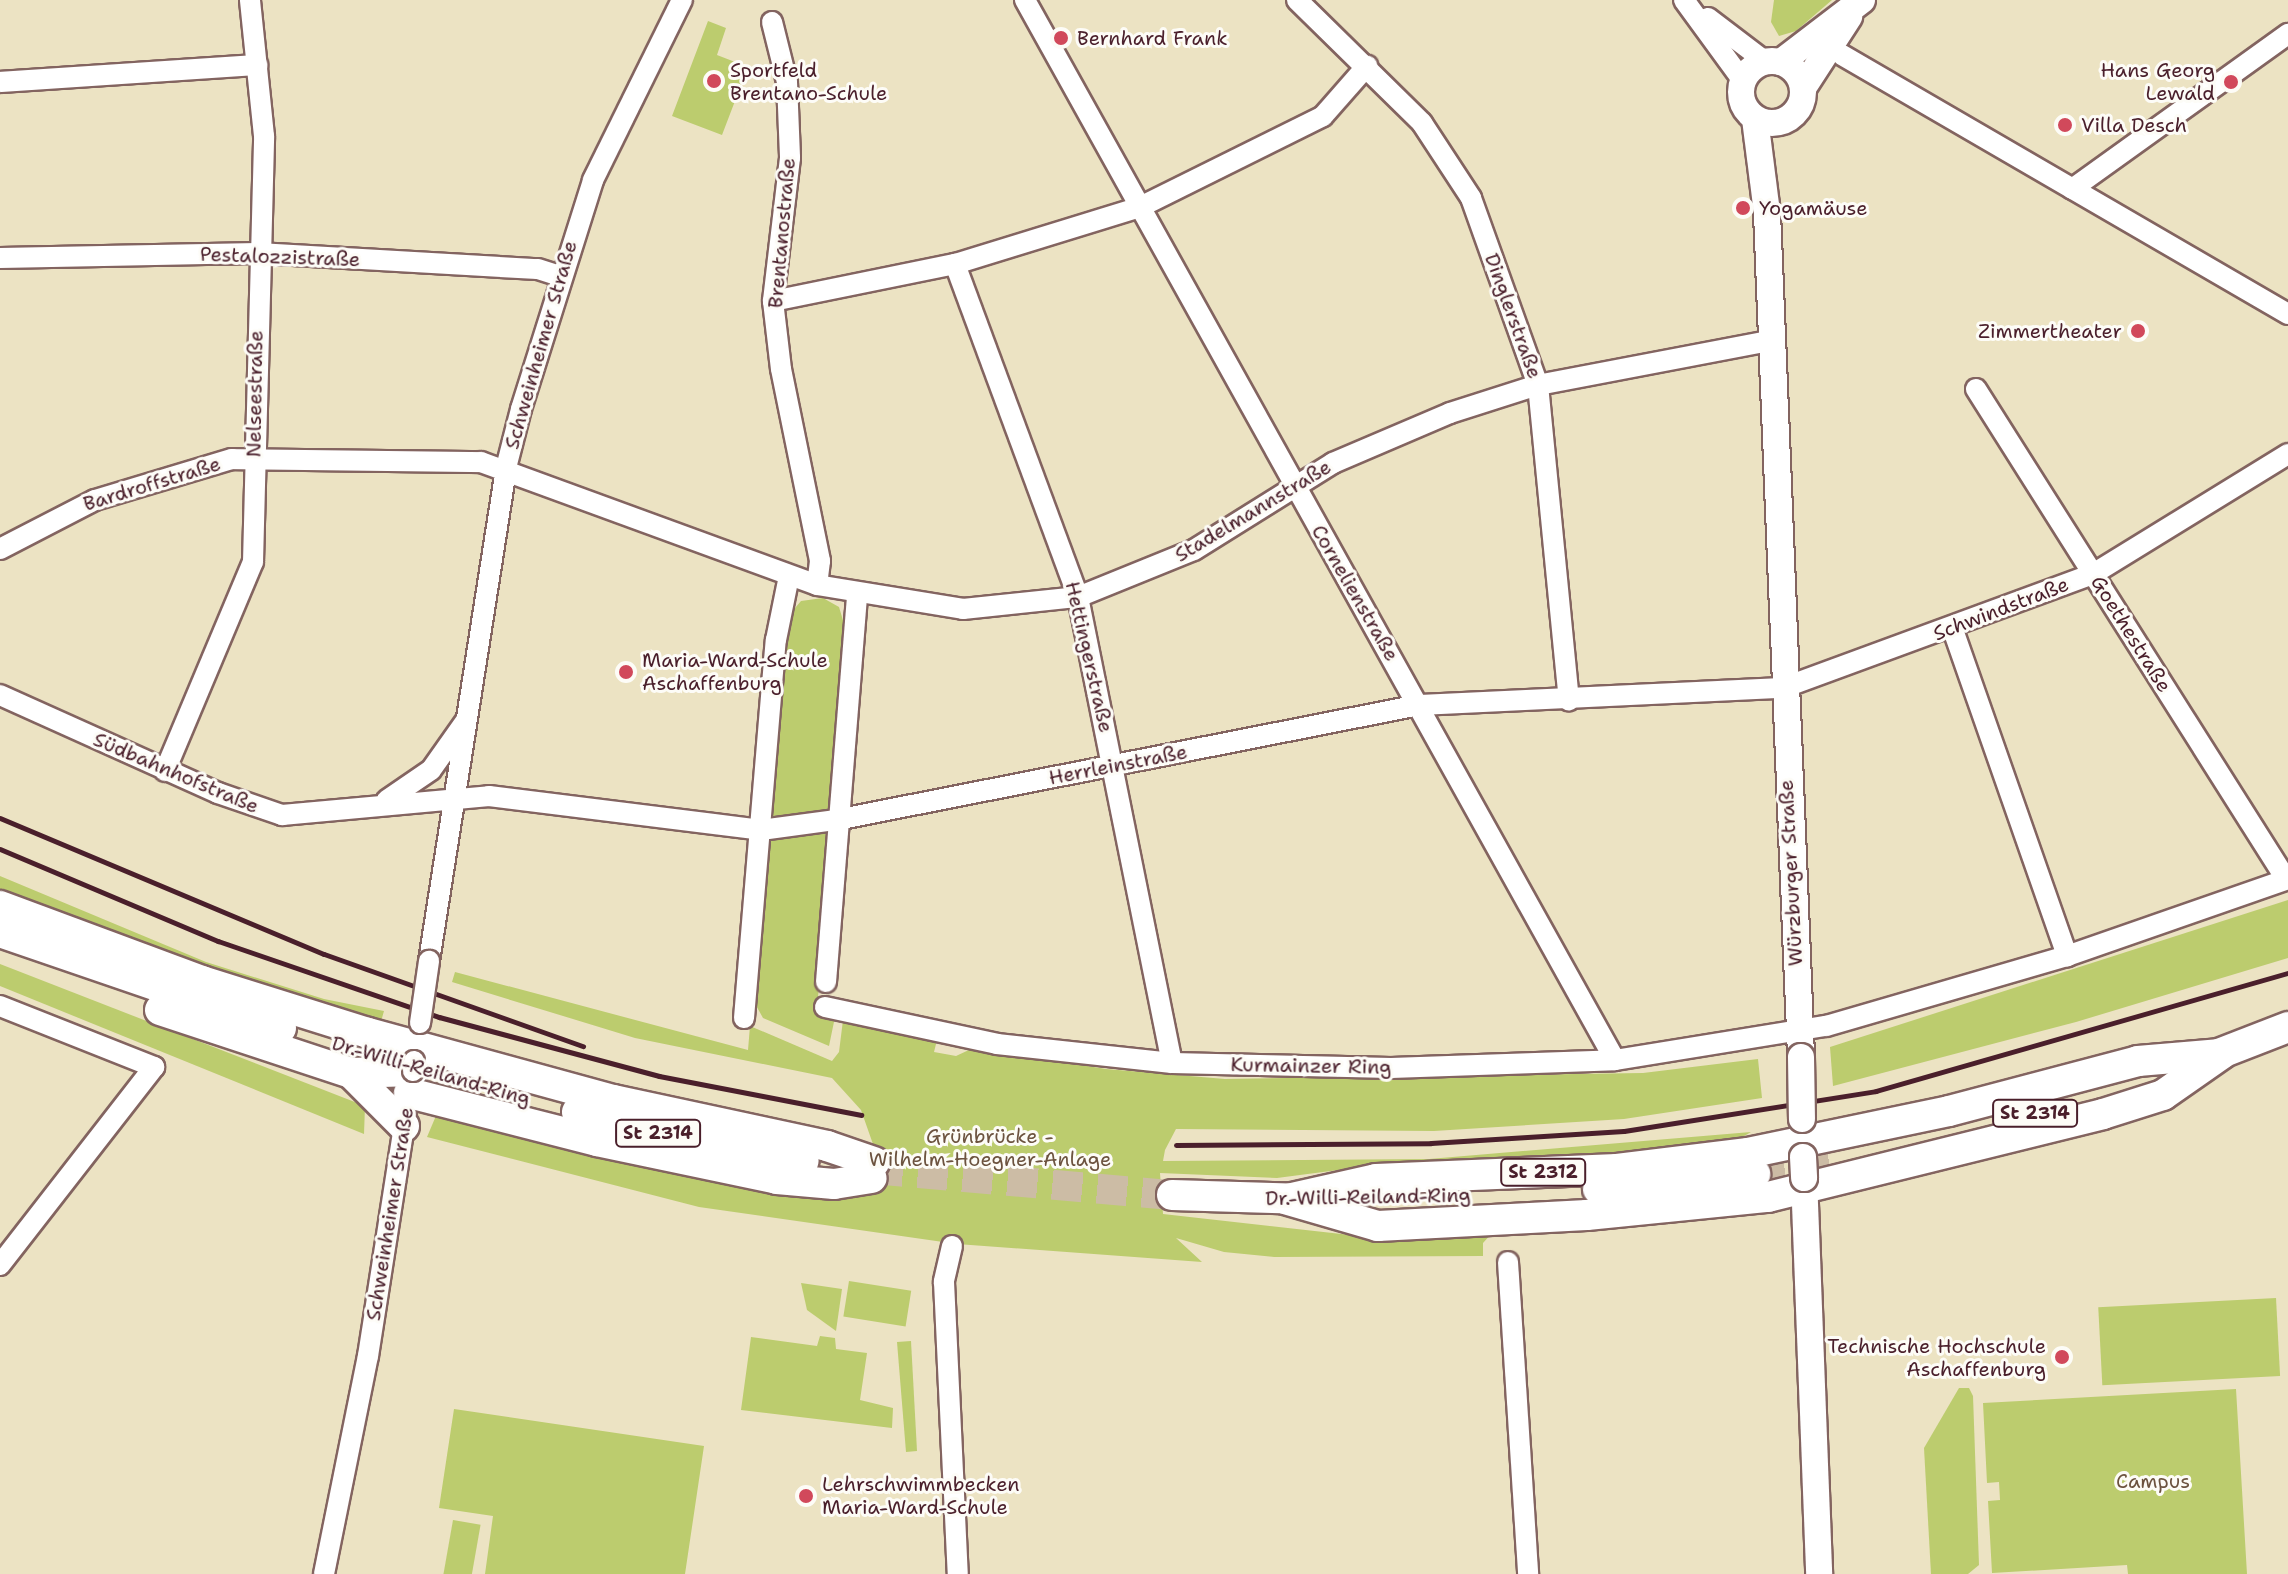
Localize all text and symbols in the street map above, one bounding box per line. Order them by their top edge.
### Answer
place label: Bernhard Frank [1077,26,1228,50]
marker: Bernhard Frank [1052,29,1070,47]
place label: Sportfeld Brentano-Schule [730,58,887,105]
place label: Hans Georg Lewald [2100,58,2215,105]
marker: Sportfeld Brentano-Schule [705,72,723,90]
marker: Hans Georg Lewald [2222,73,2240,91]
place label: Villa Desch [2081,113,2187,137]
marker: Villa Desch [2056,116,2074,134]
street label: Brentanostraße [763,157,801,309]
place label: Yogamäuse [1759,196,1867,220]
marker: Yogamäuse [1734,199,1752,217]
street label: Schweinheimer Straße [500,238,582,452]
street label: Pestalozzistraße [199,242,361,272]
street label: Dinglerstraße [1479,250,1547,382]
place label: Zimmertheater [1978,319,2122,343]
marker: Zimmertheater [2129,322,2147,340]
street label: Nelseestraße [242,330,268,458]
street label: Bardroffstraße [80,452,224,516]
street label: Stadelmannstraße [1170,455,1336,567]
street label: Cornelienstraße [1306,521,1404,665]
street label: Goethestraße [2086,571,2176,697]
street label: Schwindstraße [1930,572,2072,646]
street label: Hettingerstraße [1060,579,1118,735]
place label: Maria-Ward-Schule Aschaffenburg [642,648,828,695]
marker: Maria-Ward-Schule Aschaffenburg [617,663,635,681]
street label: Südbahnhofstraße [90,727,262,819]
street label: Herrleinstraße [1047,740,1189,790]
street label: Würzburger Straße [1774,779,1808,967]
street label: Dr.-Willi-Reiland-Ring [329,1031,533,1111]
street label: Kurmainzer Ring [1230,1053,1392,1079]
road number: St 2314 [1991,1099,2079,1127]
street label: Schweinheimer Straße [361,1106,419,1322]
road number: St 2314 [614,1119,702,1147]
park label: Grünbrücke - Wilhelm-Hoegner-Anlage [869,1125,1111,1172]
road number: St 2312 [1499,1158,1587,1186]
street label: Dr.-Willi-Reiland-Ring [1265,1183,1471,1211]
place label: Technische Hochschule Aschaffenburg [1827,1334,2046,1381]
marker: Technische Hochschule Aschaffenburg [2053,1348,2071,1366]
park label: Campus [2116,1469,2190,1493]
place label: Lehrschwimmbecken Maria-Ward-Schule [822,1472,1020,1519]
marker: Lehrschwimmbecken Maria-Ward-Schule [797,1487,815,1505]

